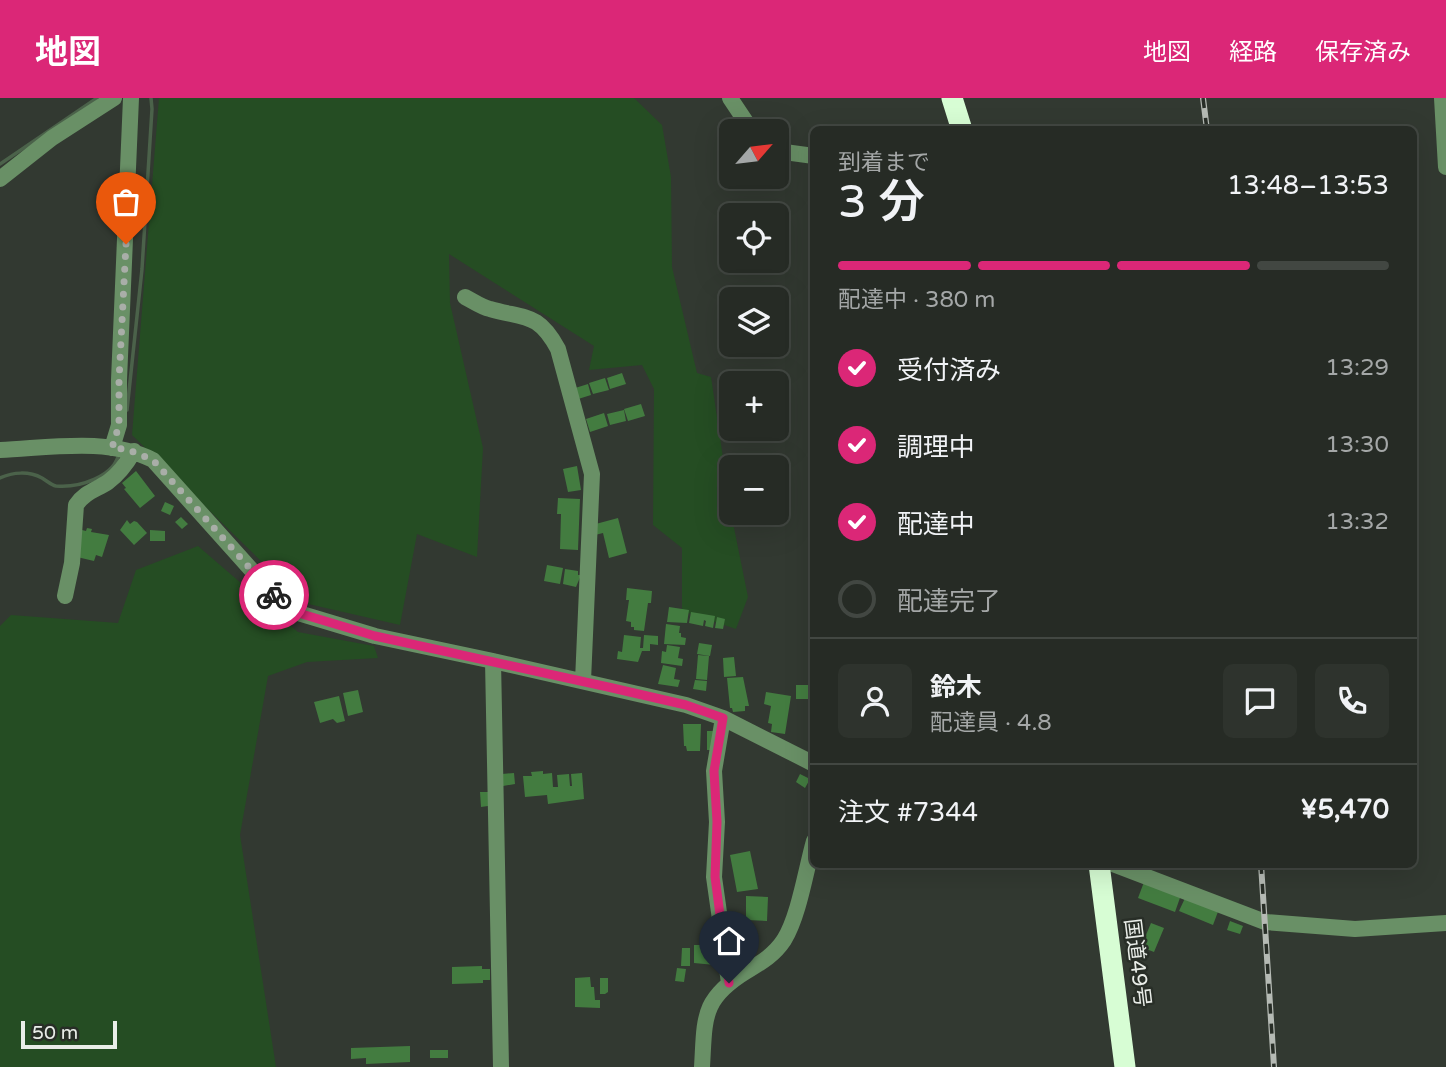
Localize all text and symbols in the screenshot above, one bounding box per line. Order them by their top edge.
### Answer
text: 地図 [35,33,101,72]
text: 地図 [1143,38,1191,67]
text: 経路 [1229,38,1277,67]
text: 保存済み [1315,38,1411,67]
north arrow [719,119,789,189]
map controls [719,119,789,525]
text: 到着まで [838,149,930,177]
text: 13:48–13:53 [1227,170,1389,201]
pin [96,172,156,244]
text: 3 分 [838,175,925,230]
icon: bag [107,183,145,221]
button: locate [719,203,789,273]
text: 配達中 · 380 m [838,286,995,314]
button: layers [719,287,789,357]
icon: check [838,349,876,387]
text: 13:29 [1325,354,1389,382]
text: 受付済み [897,355,1001,386]
button: + [719,371,789,441]
icon: check [838,426,876,464]
text: 13:30 [1325,431,1389,459]
text: 調理中 [897,432,975,463]
button: − [719,455,789,525]
icon: check [838,503,876,541]
text: 13:32 [1325,508,1389,536]
text: 配達中 [897,509,975,540]
courier [239,560,309,630]
icon: bike [255,576,293,614]
text: 配達完了 [897,586,1001,617]
button: person [838,664,912,738]
button: chat [1223,664,1297,738]
button: phone [1315,664,1389,738]
text: 鈴木 [930,672,982,703]
text: 配達員 · 4.8 [930,709,1052,737]
text: ¥5,470 [1301,794,1389,825]
text: 注文 #7344 [838,797,978,828]
pin [699,911,759,983]
street label: 国道49号 [1119,917,1155,1009]
icon: home [710,922,748,960]
scale bar [21,1018,117,1050]
text: 50 m [32,1022,78,1044]

